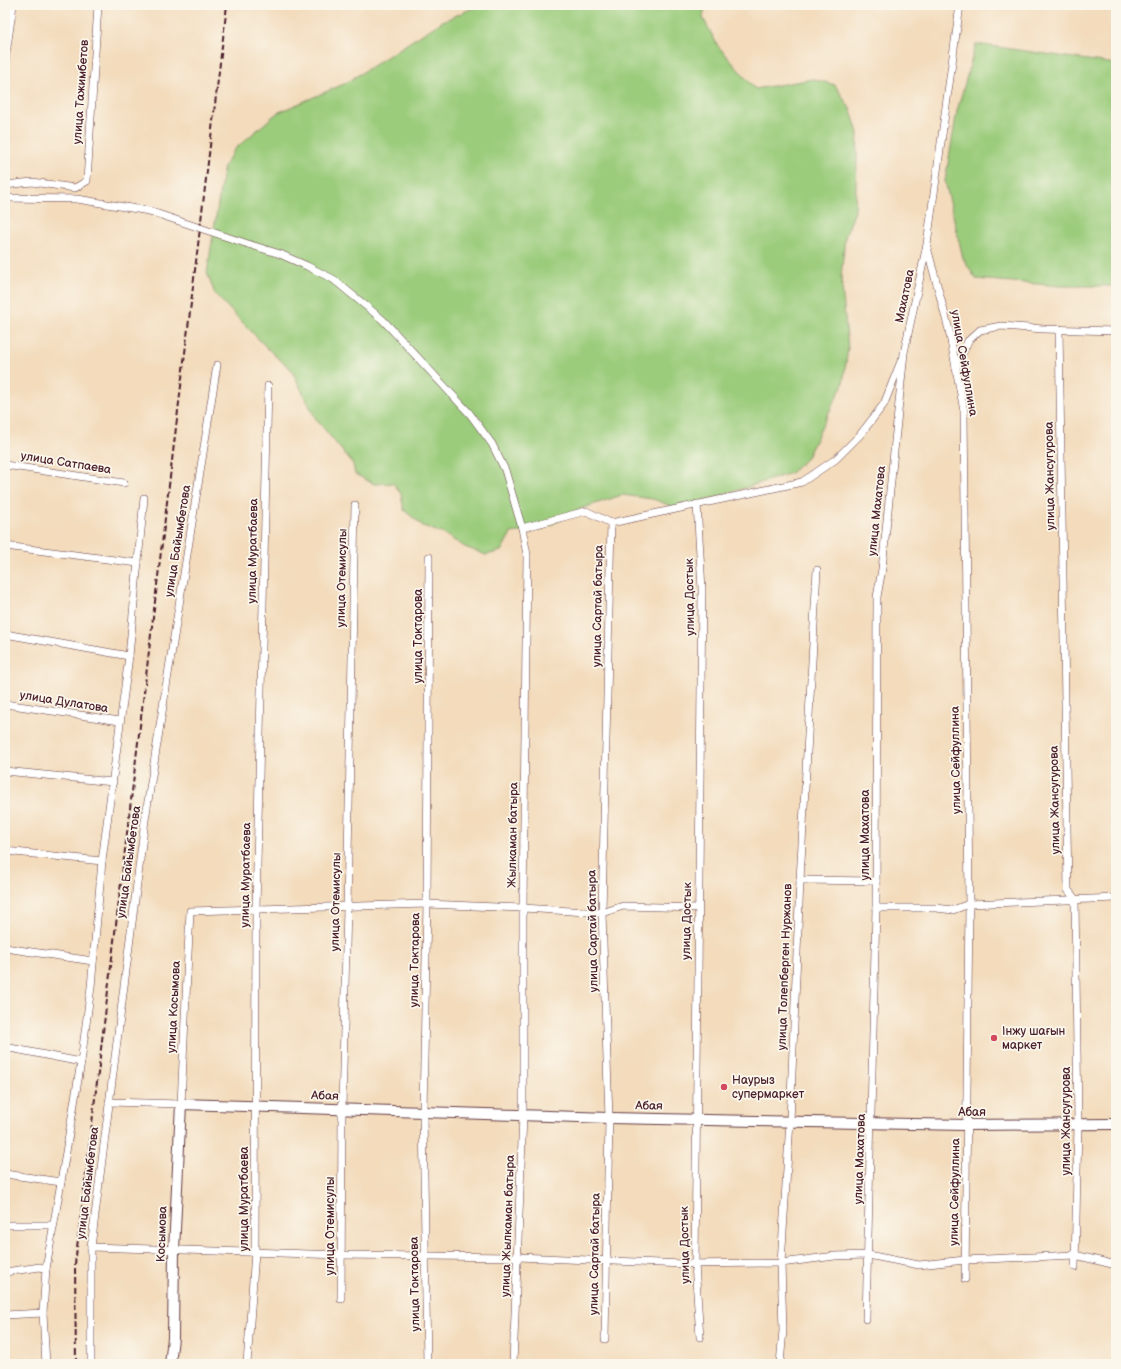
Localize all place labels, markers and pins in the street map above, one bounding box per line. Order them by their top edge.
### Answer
place label: Інжу шағын маркет [1002,1024,1065,1053]
marker: Інжу шағын маркет [989,1033,999,1043]
place label: Наурыз супермаркет [732,1073,805,1102]
marker: Наурыз супермаркет [719,1082,729,1092]

